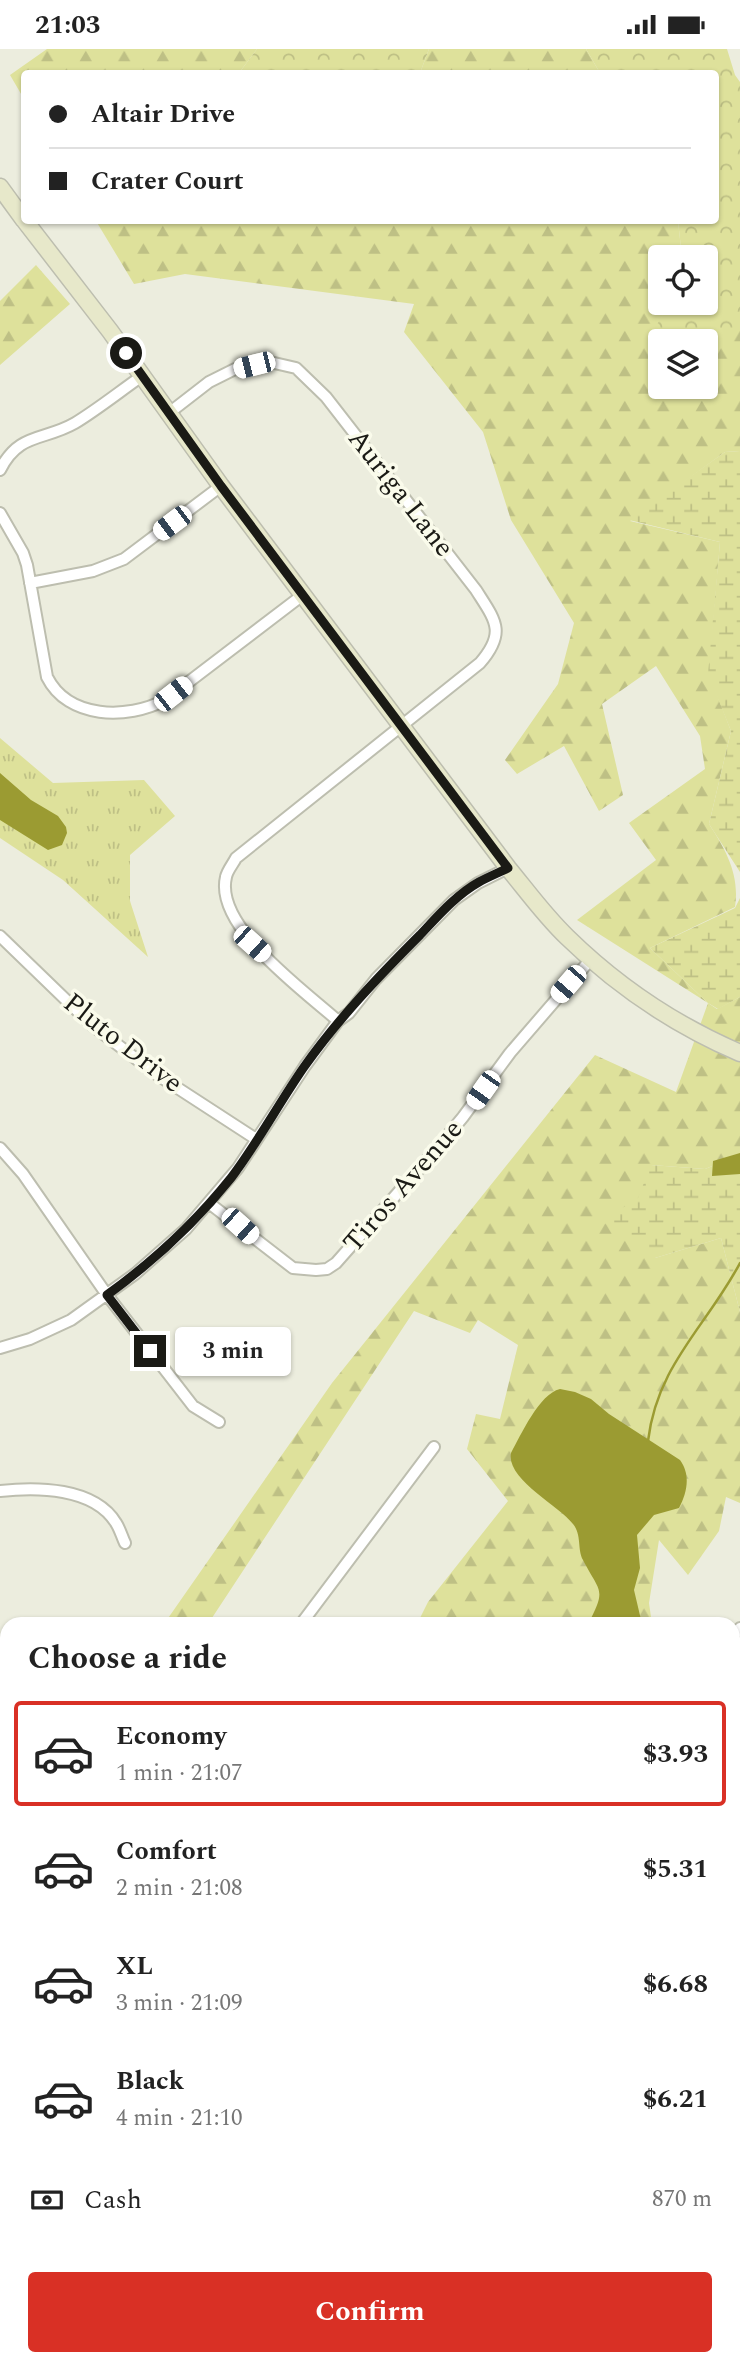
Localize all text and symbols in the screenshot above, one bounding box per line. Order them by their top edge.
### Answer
text: 21:03 [35,5,100,45]
text: Altair Drive [91,94,235,134]
text: Crater Court [91,161,244,201]
map controls [648,245,718,399]
button: locate [648,245,718,315]
button: layers [648,329,718,399]
route start [110,337,142,369]
car [232,350,277,380]
street label: Auriga Lane [337,419,465,567]
car [149,502,196,544]
car [150,673,197,715]
car [230,922,275,966]
car [547,961,590,1007]
street label: Pluto Drive [54,982,192,1104]
car [463,1067,504,1113]
street label: Tiros Avenue [333,1109,473,1263]
car [218,1204,263,1248]
callout: 3 min [174,1327,290,1375]
text: 3 min [202,1334,264,1369]
route end [134,1335,166,1367]
text: Choose a ride [28,1634,227,1683]
text: Economy [116,1716,226,1756]
icon: car [32,1722,95,1785]
text: $3.93 [643,1734,708,1774]
text: 1 min · 21:07 [116,1756,243,1791]
text: Comfort [116,1831,217,1871]
icon: car [32,1837,95,1900]
text: $5.31 [643,1849,708,1889]
text: 2 min · 21:08 [116,1871,243,1906]
text: XL [116,1946,153,1986]
icon: car [32,1952,95,2015]
text: $6.68 [643,1964,708,2004]
text: 3 min · 21:09 [116,1986,243,2021]
text: Black [116,2061,184,2101]
icon: car [32,2067,95,2130]
text: $6.21 [643,2079,708,2119]
text: 4 min · 21:10 [116,2101,243,2136]
text: Cash [84,2180,142,2220]
icon: cash [28,2181,66,2219]
text: 870 m [652,2182,712,2217]
button: Confirm [28,2272,712,2352]

